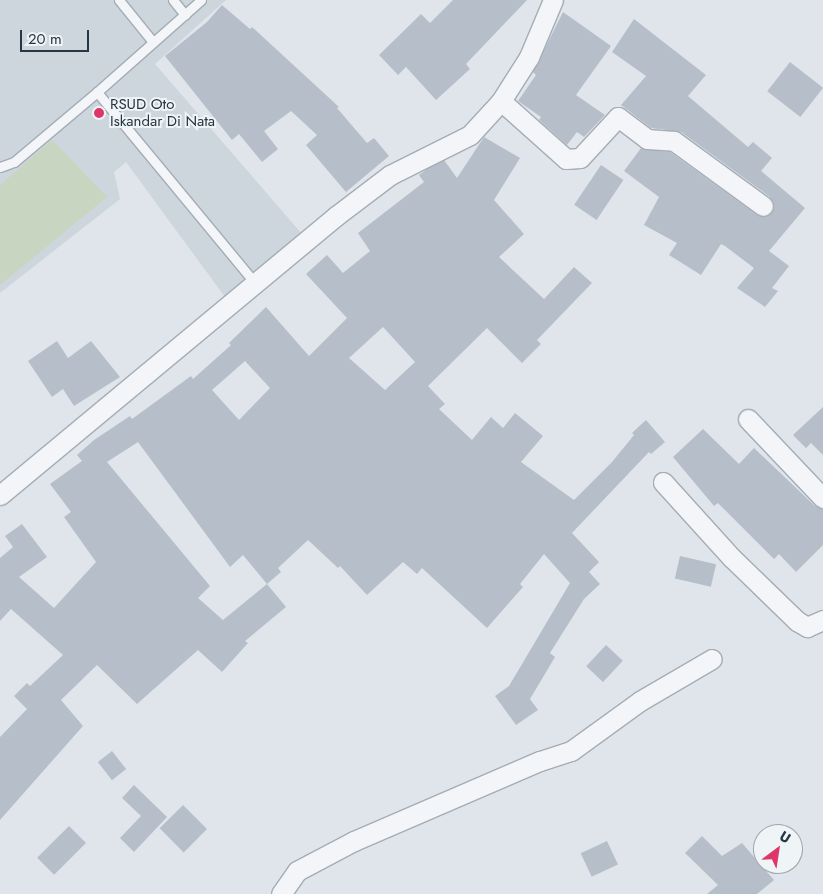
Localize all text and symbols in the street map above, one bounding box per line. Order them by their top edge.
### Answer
scale bar [22,20,91,52]
text: 20 m [28,28,62,50]
place label: RSUD Oto Iskandar Di Nata [110,95,215,130]
marker: RSUD Oto Iskandar Di Nata [92,106,106,120]
north arrow [753,824,803,874]
text: U [776,826,795,848]

